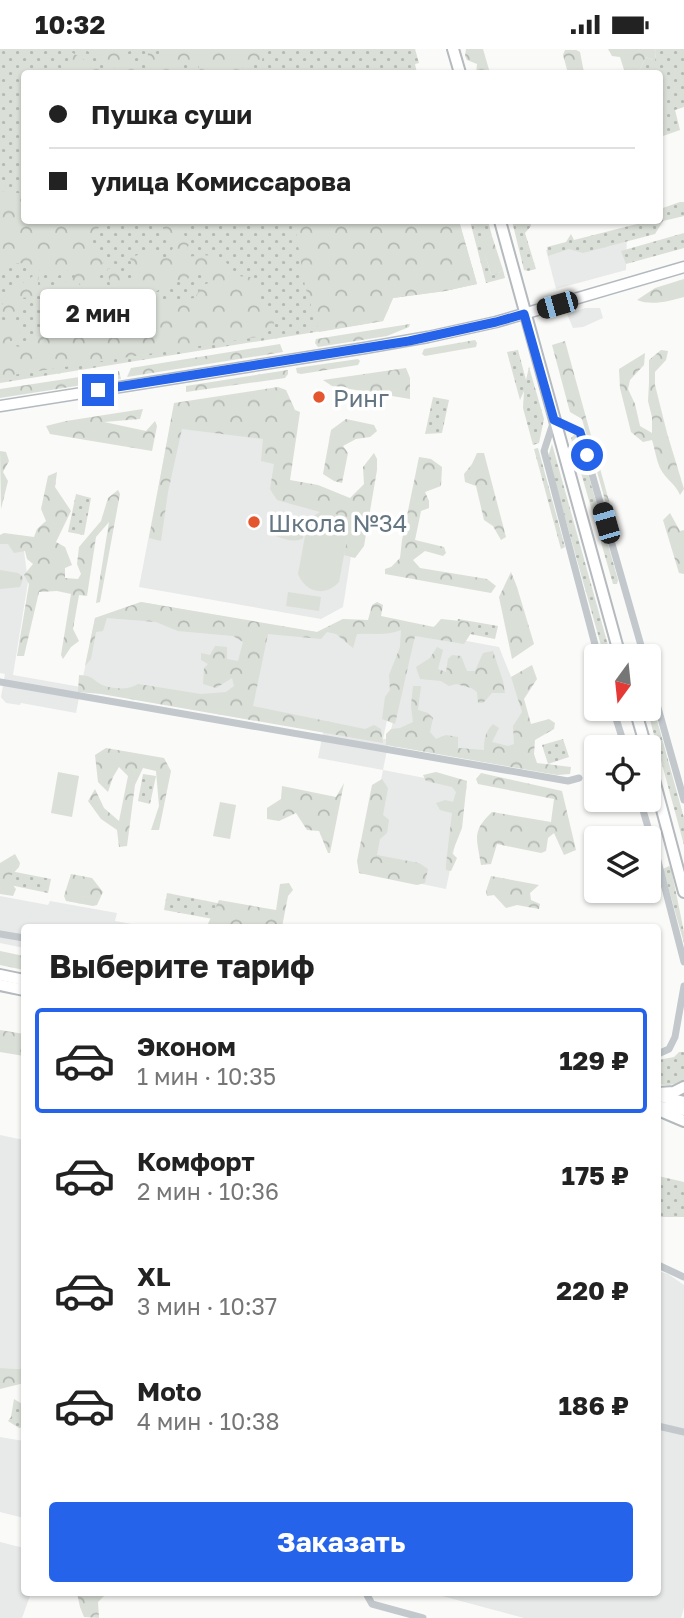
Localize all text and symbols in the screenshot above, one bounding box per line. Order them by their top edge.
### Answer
text: 10:32 [35,9,105,40]
text: Пушка суши [91,99,252,130]
text: улица Комиссарова [91,166,351,197]
callout: 2 мин [40,289,156,337]
car [534,289,581,321]
text: 2 мин [66,299,130,327]
route end [82,374,114,406]
place label: Ринг [333,383,389,412]
marker: Ринг [311,389,327,405]
route start [571,439,603,471]
car [591,500,622,546]
place label: Школа №34 [268,508,407,537]
marker: Школа №34 [246,514,262,530]
north arrow [584,644,662,721]
map controls [584,644,661,903]
button: locate [584,735,661,812]
button: layers [584,826,661,903]
text: Выберите тариф [49,947,315,985]
icon: car [53,1029,116,1092]
text: Эконом [137,1031,236,1062]
text: 129 ₽ [559,1045,629,1076]
text: 1 мин · 10:35 [137,1062,276,1090]
icon: car [53,1144,116,1207]
text: Комфорт [137,1146,255,1177]
text: 175 ₽ [562,1160,629,1191]
text: 2 мин · 10:36 [137,1177,279,1205]
icon: car [53,1259,116,1322]
text: XL [137,1261,171,1292]
text: 220 ₽ [556,1275,629,1306]
text: 3 мин · 10:37 [137,1292,277,1320]
icon: car [53,1374,116,1437]
text: Moto [137,1376,202,1407]
text: 186 ₽ [558,1390,629,1421]
text: 4 мин · 10:38 [137,1407,280,1435]
button: Заказать [49,1502,633,1582]

